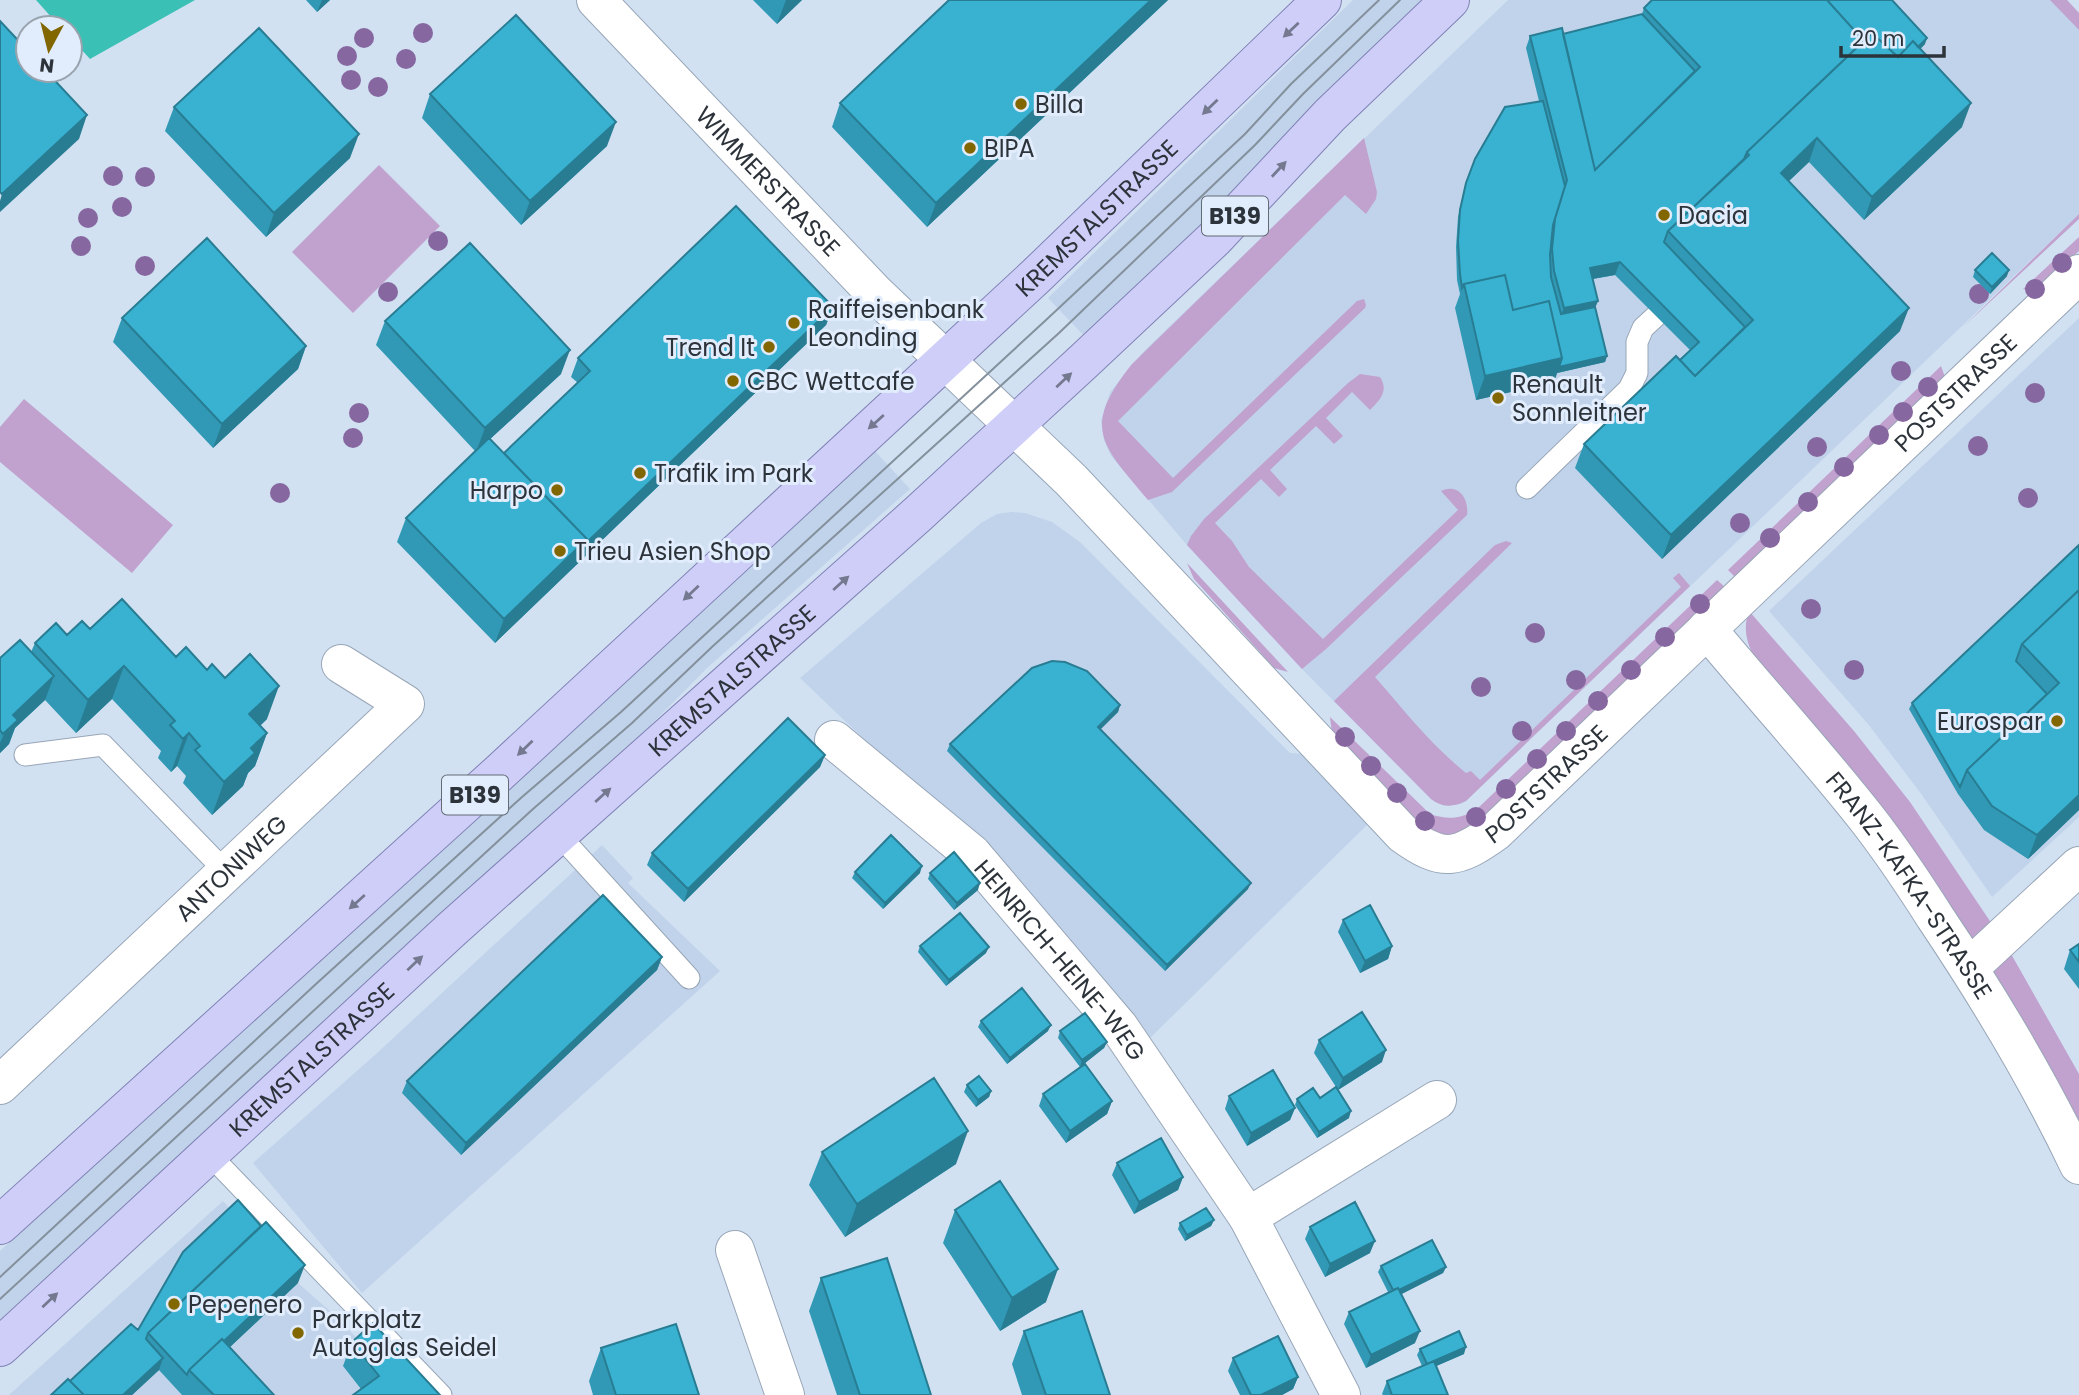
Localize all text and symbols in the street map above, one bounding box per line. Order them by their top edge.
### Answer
north arrow [14,14,84,84]
scale bar [1841,14,1944,58]
one-way arrow [1283,21,1300,37]
text: 20 m [1852,24,1905,53]
text: N [38,51,56,80]
place label: Billa [1035,88,1084,121]
marker: Billa [1013,96,1029,112]
one-way arrow [1203,98,1219,115]
street label: WIMMERSTRASSE [689,99,848,263]
street label: KREMSTALSTRASSE [1008,131,1185,304]
place label: BIPA [984,132,1035,165]
marker: BIPA [962,140,978,156]
one-way arrow [1271,161,1287,178]
road number: B139 [1202,196,1268,236]
place label: Dacia [1678,199,1748,232]
marker: Dacia [1656,207,1672,223]
place label: Raiffeisenbank Leonding [808,293,985,354]
marker: Raiffeisenbank Leonding [786,315,802,331]
street label: POSTSTRASSE [1887,326,2024,459]
place label: Trend It [666,331,755,364]
marker: Trend It [761,339,777,355]
place label: CBC Wettcafe [747,365,915,398]
place label: Renault Sonnleitner [1512,368,1647,429]
one-way arrow [1055,372,1072,388]
marker: CBC Wettcafe [725,373,741,389]
marker: Renault Sonnleitner [1490,390,1506,406]
one-way arrow [867,414,885,430]
place label: Trafik im Park [654,457,814,490]
marker: Trafik im Park [632,465,648,481]
place label: Harpo [470,474,543,507]
marker: Harpo [549,482,565,498]
place label: Trieu Asien Shop [574,535,771,568]
marker: Trieu Asien Shop [552,543,568,559]
one-way arrow [833,575,850,591]
one-way arrow [683,585,700,601]
street label: KREMSTALSTRASSE [641,597,822,764]
place label: Eurospar [1937,705,2043,738]
marker: Eurospar [2049,713,2065,729]
street label: POSTSTRASSE [1478,717,1615,851]
one-way arrow [517,740,534,756]
street label: FRANZ-KAFKA-STRASSE [1819,764,2000,1005]
road number: B139 [442,776,508,814]
one-way arrow [594,788,611,804]
street label: ANTONIWEG [168,807,294,929]
street label: HEINRICH-HEINE-WEG [967,852,1153,1067]
one-way arrow [349,893,366,909]
one-way arrow [406,955,424,971]
street label: KREMSTALSTRASSE [222,974,401,1144]
place label: Pepenero [188,1288,302,1321]
one-way arrow [41,1293,58,1309]
marker: Pepenero [166,1296,182,1312]
place label: Parkplatz Autoglas Seidel [312,1303,497,1364]
marker: Parkplatz Autoglas Seidel [290,1325,306,1341]

